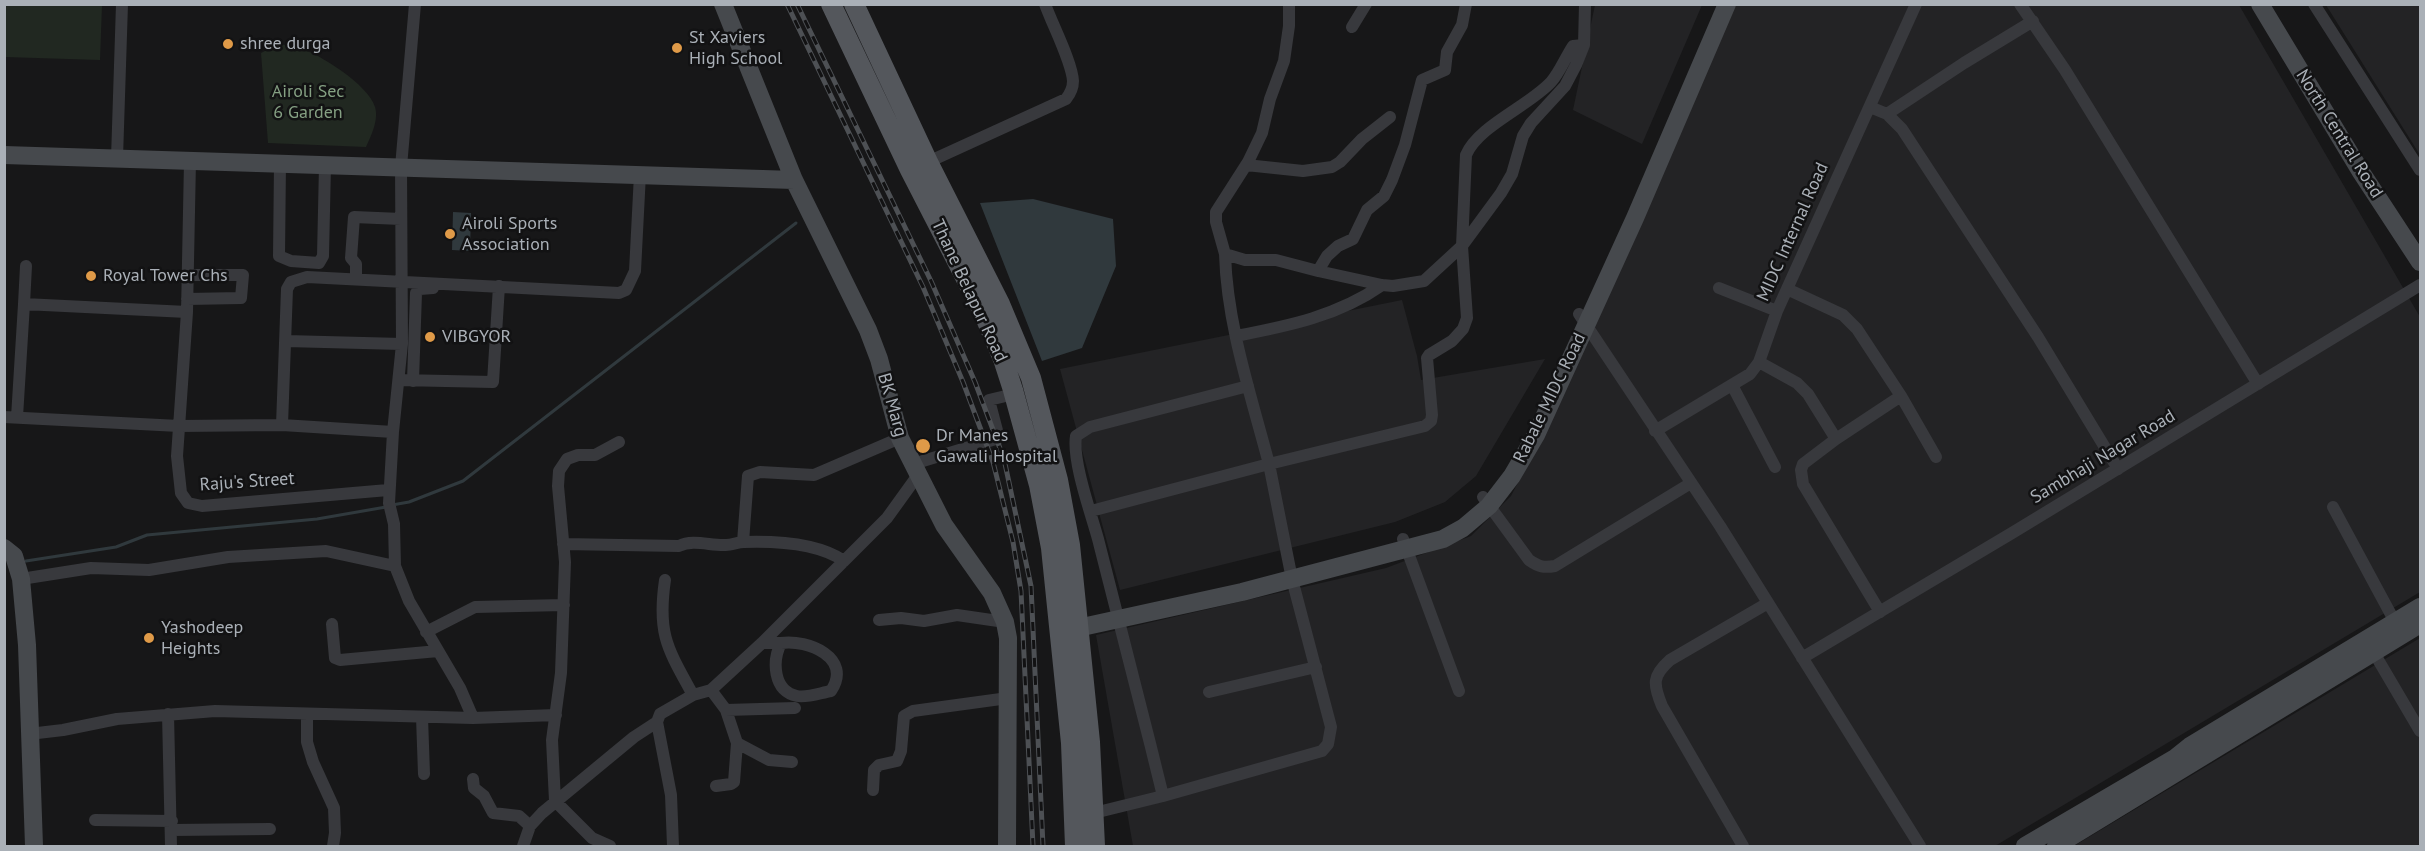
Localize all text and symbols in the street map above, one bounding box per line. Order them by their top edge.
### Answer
place label: St Xaviers High School [689,27,782,70]
place label: shree durga [240,33,331,55]
marker: shree durga [221,37,235,51]
marker: St Xaviers High School [670,41,684,55]
street label: North Central Road [2291,66,2387,202]
park label: Airoli Sec 6 Garden [272,81,344,124]
street label: MIDC Internal Road [1753,159,1833,305]
place label: Airoli Sports Association [462,213,557,256]
street label: Thane Belapur Road [926,216,1012,366]
marker: Airoli Sports Association [443,227,457,241]
place label: Royal Tower Chs [103,265,228,287]
marker: Royal Tower Chs [84,269,98,283]
place label: VIBGYOR [442,326,511,348]
marker: VIBGYOR [423,330,437,344]
street label: Rabale MIDC Road [1509,330,1591,466]
street label: BK Marg [873,371,911,439]
street label: Sambhaji Nagar Road [2027,405,2179,509]
place label: Dr Manes Gawali Hospital [936,425,1057,468]
marker: Dr Manes Gawali Hospital [914,437,932,455]
street label: Raju's Street [199,468,295,496]
place label: Yashodeep Heights [161,617,243,660]
marker: Yashodeep Heights [142,631,156,645]

